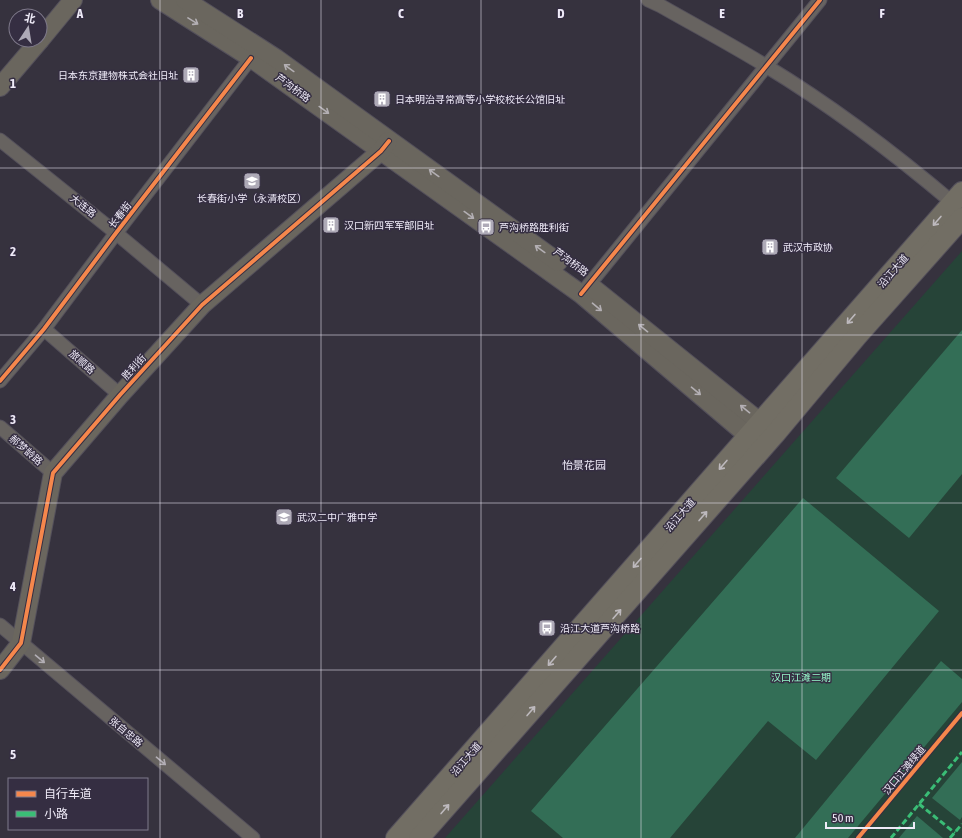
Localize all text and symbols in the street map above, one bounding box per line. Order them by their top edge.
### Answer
text: A [76,6,84,21]
text: B [237,6,244,21]
text: C [398,6,404,21]
text: D [557,6,565,21]
text: E [719,6,725,21]
text: F [879,6,885,21]
north arrow [8,8,48,48]
text: 北 [23,11,37,25]
one-way arrow [187,17,198,25]
one-way arrow [284,64,295,73]
building icon: 日本东京建物株式会社旧址 [181,65,201,85]
place label: 日本东京建物株式会社旧址 [58,70,178,81]
street label: 芦沟桥路 [274,72,312,104]
text: 1 [10,76,16,91]
building icon: 日本明治寻常高等小学校校长公馆旧址 [372,89,392,109]
place label: 日本明治寻常高等小学校校长公馆旧址 [395,94,565,105]
one-way arrow [318,106,329,114]
one-way arrow [429,169,440,177]
school or university icon: 长春街小学（永清校区） [242,171,262,191]
street label: 大连路 [68,192,98,220]
place label: 长春街小学（永清校区） [197,193,307,204]
street label: 长春街 [106,200,134,230]
one-way arrow [464,211,475,219]
building icon: 汉口新四军军部旧址 [321,215,341,235]
one-way arrow [932,216,941,226]
bus stop icon: 芦沟桥路胜利街 [476,217,496,237]
place label: 汉口新四军军部旧址 [344,220,434,231]
place label: 芦沟桥路胜利街 [499,222,569,233]
building icon: 武汉市政协 [760,237,780,257]
place label: 武汉市政协 [783,242,833,253]
text: 2 [10,244,16,259]
one-way arrow [534,245,545,254]
street label: 芦沟桥路 [552,246,590,278]
street label: 沿江大道 [876,252,910,290]
one-way arrow [592,303,602,312]
one-way arrow [846,314,855,324]
one-way arrow [638,324,649,332]
street label: 旅顺路 [67,348,97,376]
street label: 胜利街 [120,352,148,382]
one-way arrow [691,386,701,395]
one-way arrow [739,405,750,413]
text: 3 [10,412,16,427]
street label: 郝梦龄路 [7,433,45,467]
district label: 怡景花园 [562,459,606,471]
one-way arrow [719,460,728,471]
street label: 沿江大道 [663,496,697,534]
school or university icon: 武汉二中广雅中学 [274,507,294,527]
one-way arrow [698,511,707,521]
place label: 武汉二中广雅中学 [297,512,377,523]
one-way arrow [633,558,642,568]
text: 4 [9,579,16,594]
one-way arrow [612,609,621,619]
bus stop icon: 沿江大道芦沟桥路 [537,618,557,638]
place label: 沿江大道芦沟桥路 [560,623,640,634]
one-way arrow [35,655,46,664]
one-way arrow [547,656,556,666]
park label: 汉口江滩二期 [771,672,831,683]
one-way arrow [526,706,536,716]
street label: 张自忠路 [107,715,145,749]
street label: 沿江大道 [449,740,483,778]
street label: 汉口江滩绿道 [881,743,927,797]
text: 5 [10,747,16,762]
one-way arrow [156,757,167,766]
legend [8,778,148,830]
text: 自行车道 [44,787,92,801]
one-way arrow [441,803,450,814]
scale bar [826,804,914,830]
text: 小路 [44,807,68,821]
text: 50 m [832,811,854,825]

